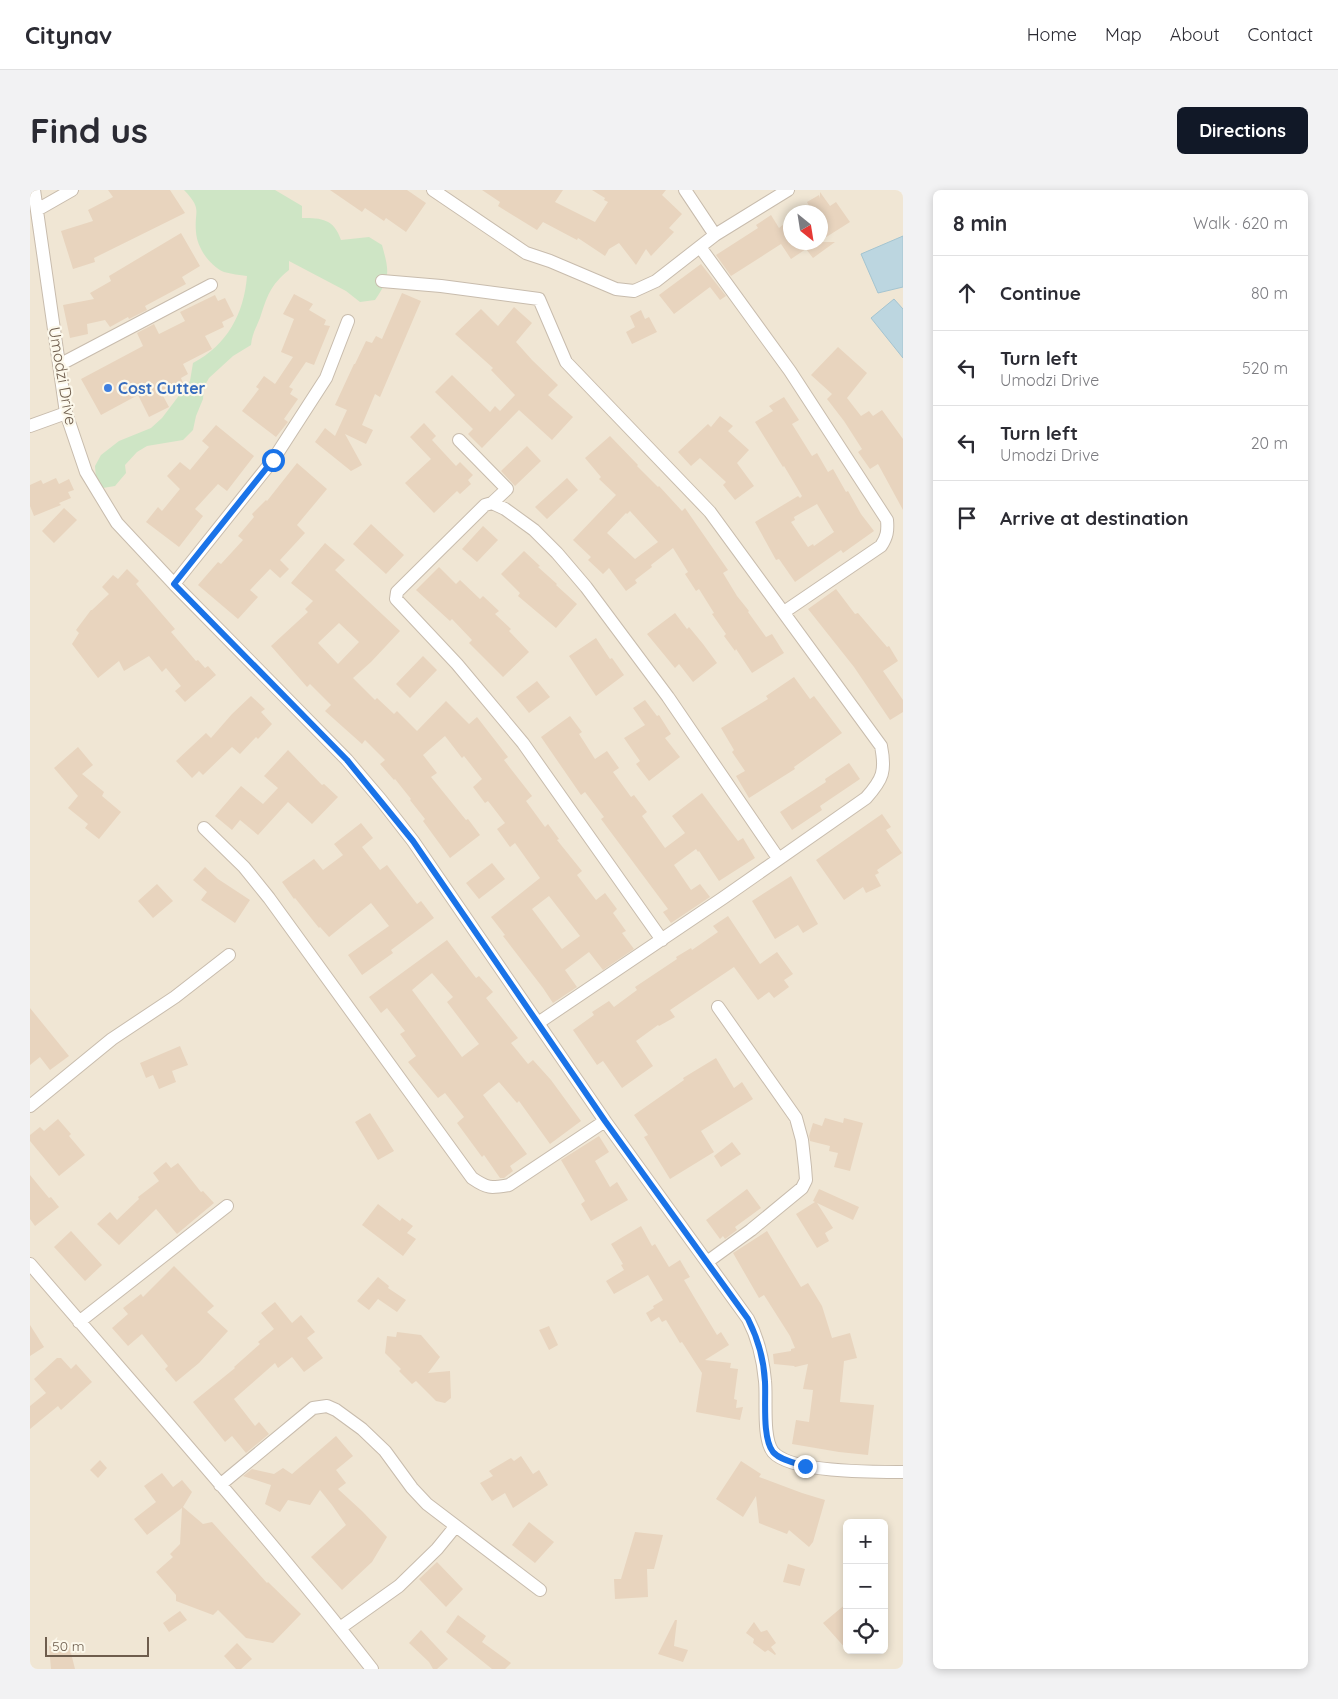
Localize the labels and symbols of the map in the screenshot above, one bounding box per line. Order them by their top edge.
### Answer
north arrow [783,205,828,250]
street label: Umodzi Drive [45,325,81,427]
place label: Cost Cutter [118,378,206,398]
marker: Cost Cutter [102,382,114,394]
route start [262,449,285,472]
route end [794,1455,817,1478]
scale bar [45,1634,149,1657]

